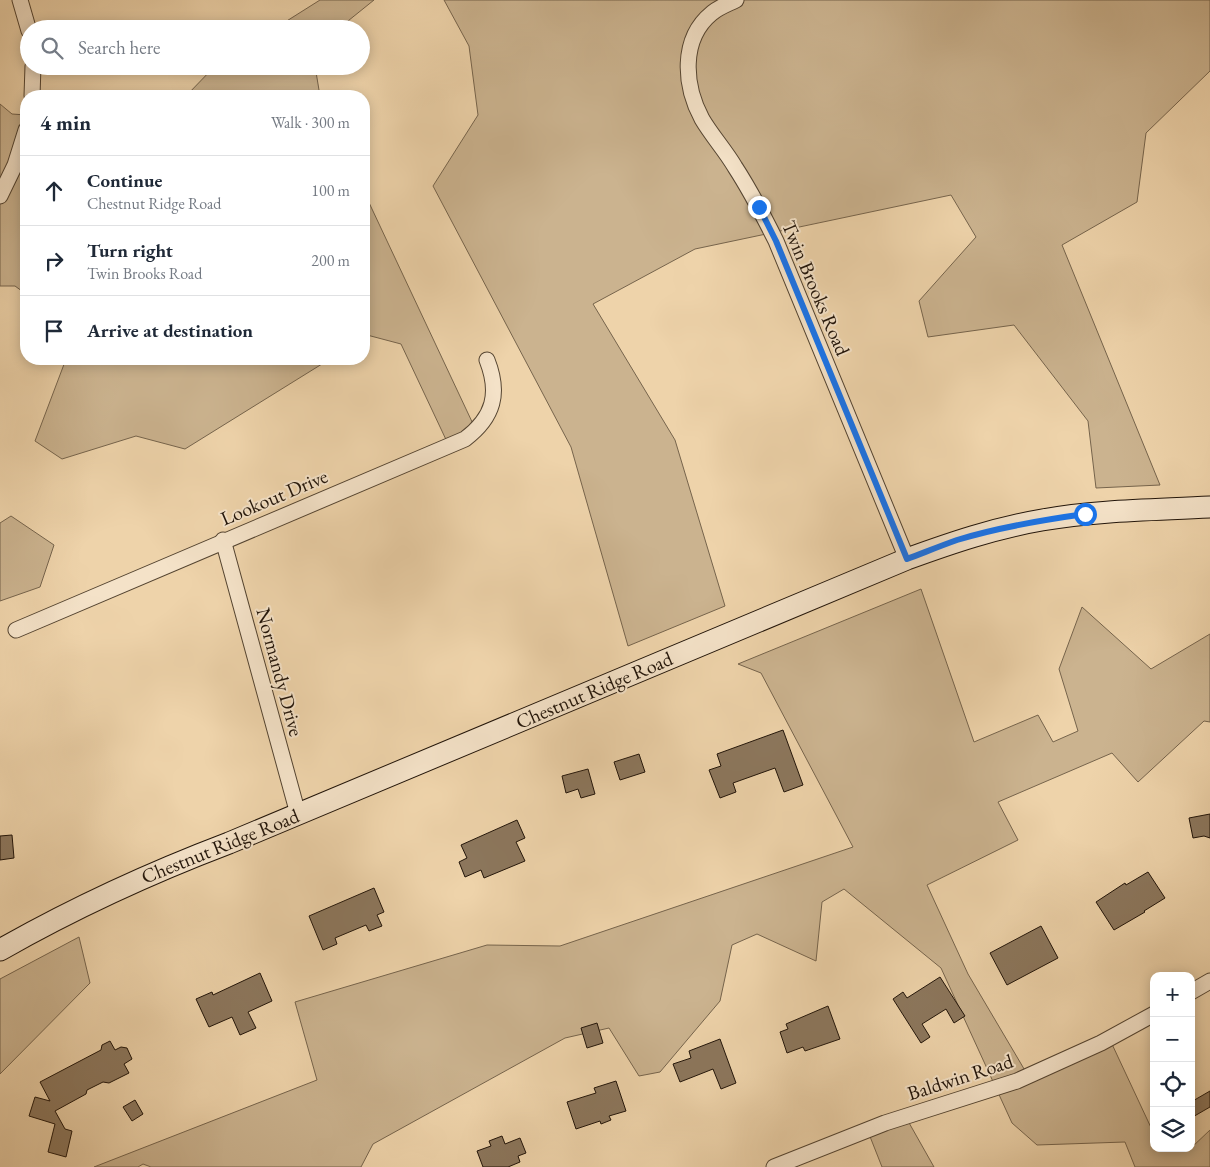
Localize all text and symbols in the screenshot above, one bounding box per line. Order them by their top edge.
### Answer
search box [20,20,370,75]
icon: search [38,34,66,62]
text: Search here [78,35,160,60]
text: 4 min [40,109,91,136]
text: Walk · 300 m [271,112,350,133]
text: Continue [87,168,162,193]
icon: ahead [40,177,68,205]
text: 100 m [311,180,350,201]
text: Chestnut Ridge Road [87,193,221,214]
route end [748,196,771,219]
street label: Twin Brooks Road [776,217,856,360]
text: Turn right [87,238,173,263]
icon: right [40,247,68,275]
text: 200 m [311,250,350,271]
text: Twin Brooks Road [87,263,202,284]
icon: arrive [40,317,68,345]
text: Arrive at destination [87,318,253,343]
street label: Lookout Drive [216,463,332,531]
route start [1074,503,1097,526]
street label: Normandy Drive [250,605,310,739]
street label: Chestnut Ridge Road [512,645,677,735]
street label: Chestnut Ridge Road [137,802,304,890]
map controls [1150,972,1195,1152]
button: + [1150,972,1195,1017]
button: − [1150,1017,1195,1062]
street label: Baldwin Road [904,1047,1017,1106]
button: locate [1150,1062,1195,1107]
button: layers [1150,1107,1195,1152]

